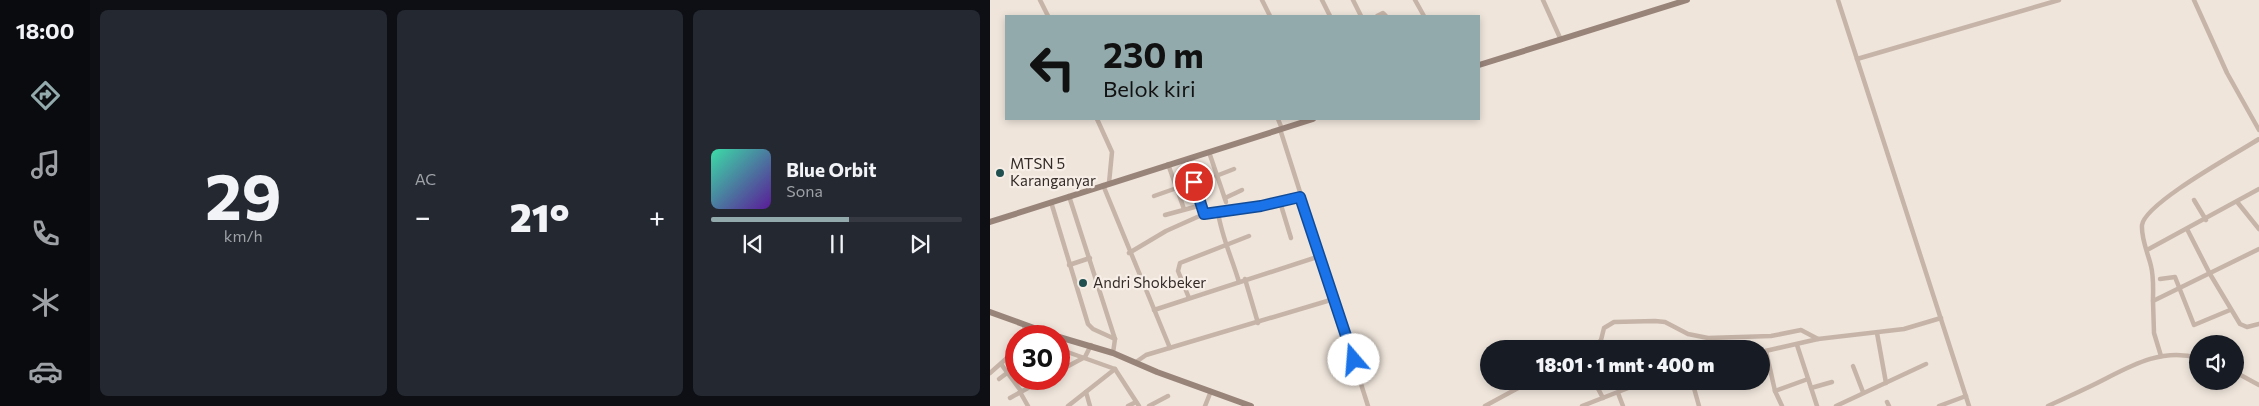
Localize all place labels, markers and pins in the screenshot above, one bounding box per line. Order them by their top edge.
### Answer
place label: MTSN 5 Karanganyar [1010,154,1096,189]
pin [1173,161,1215,203]
marker: MTSN 5 Karanganyar [994,167,1006,179]
place label: Andri Shokbeker [1093,273,1206,291]
marker: Andri Shokbeker [1077,277,1089,289]

